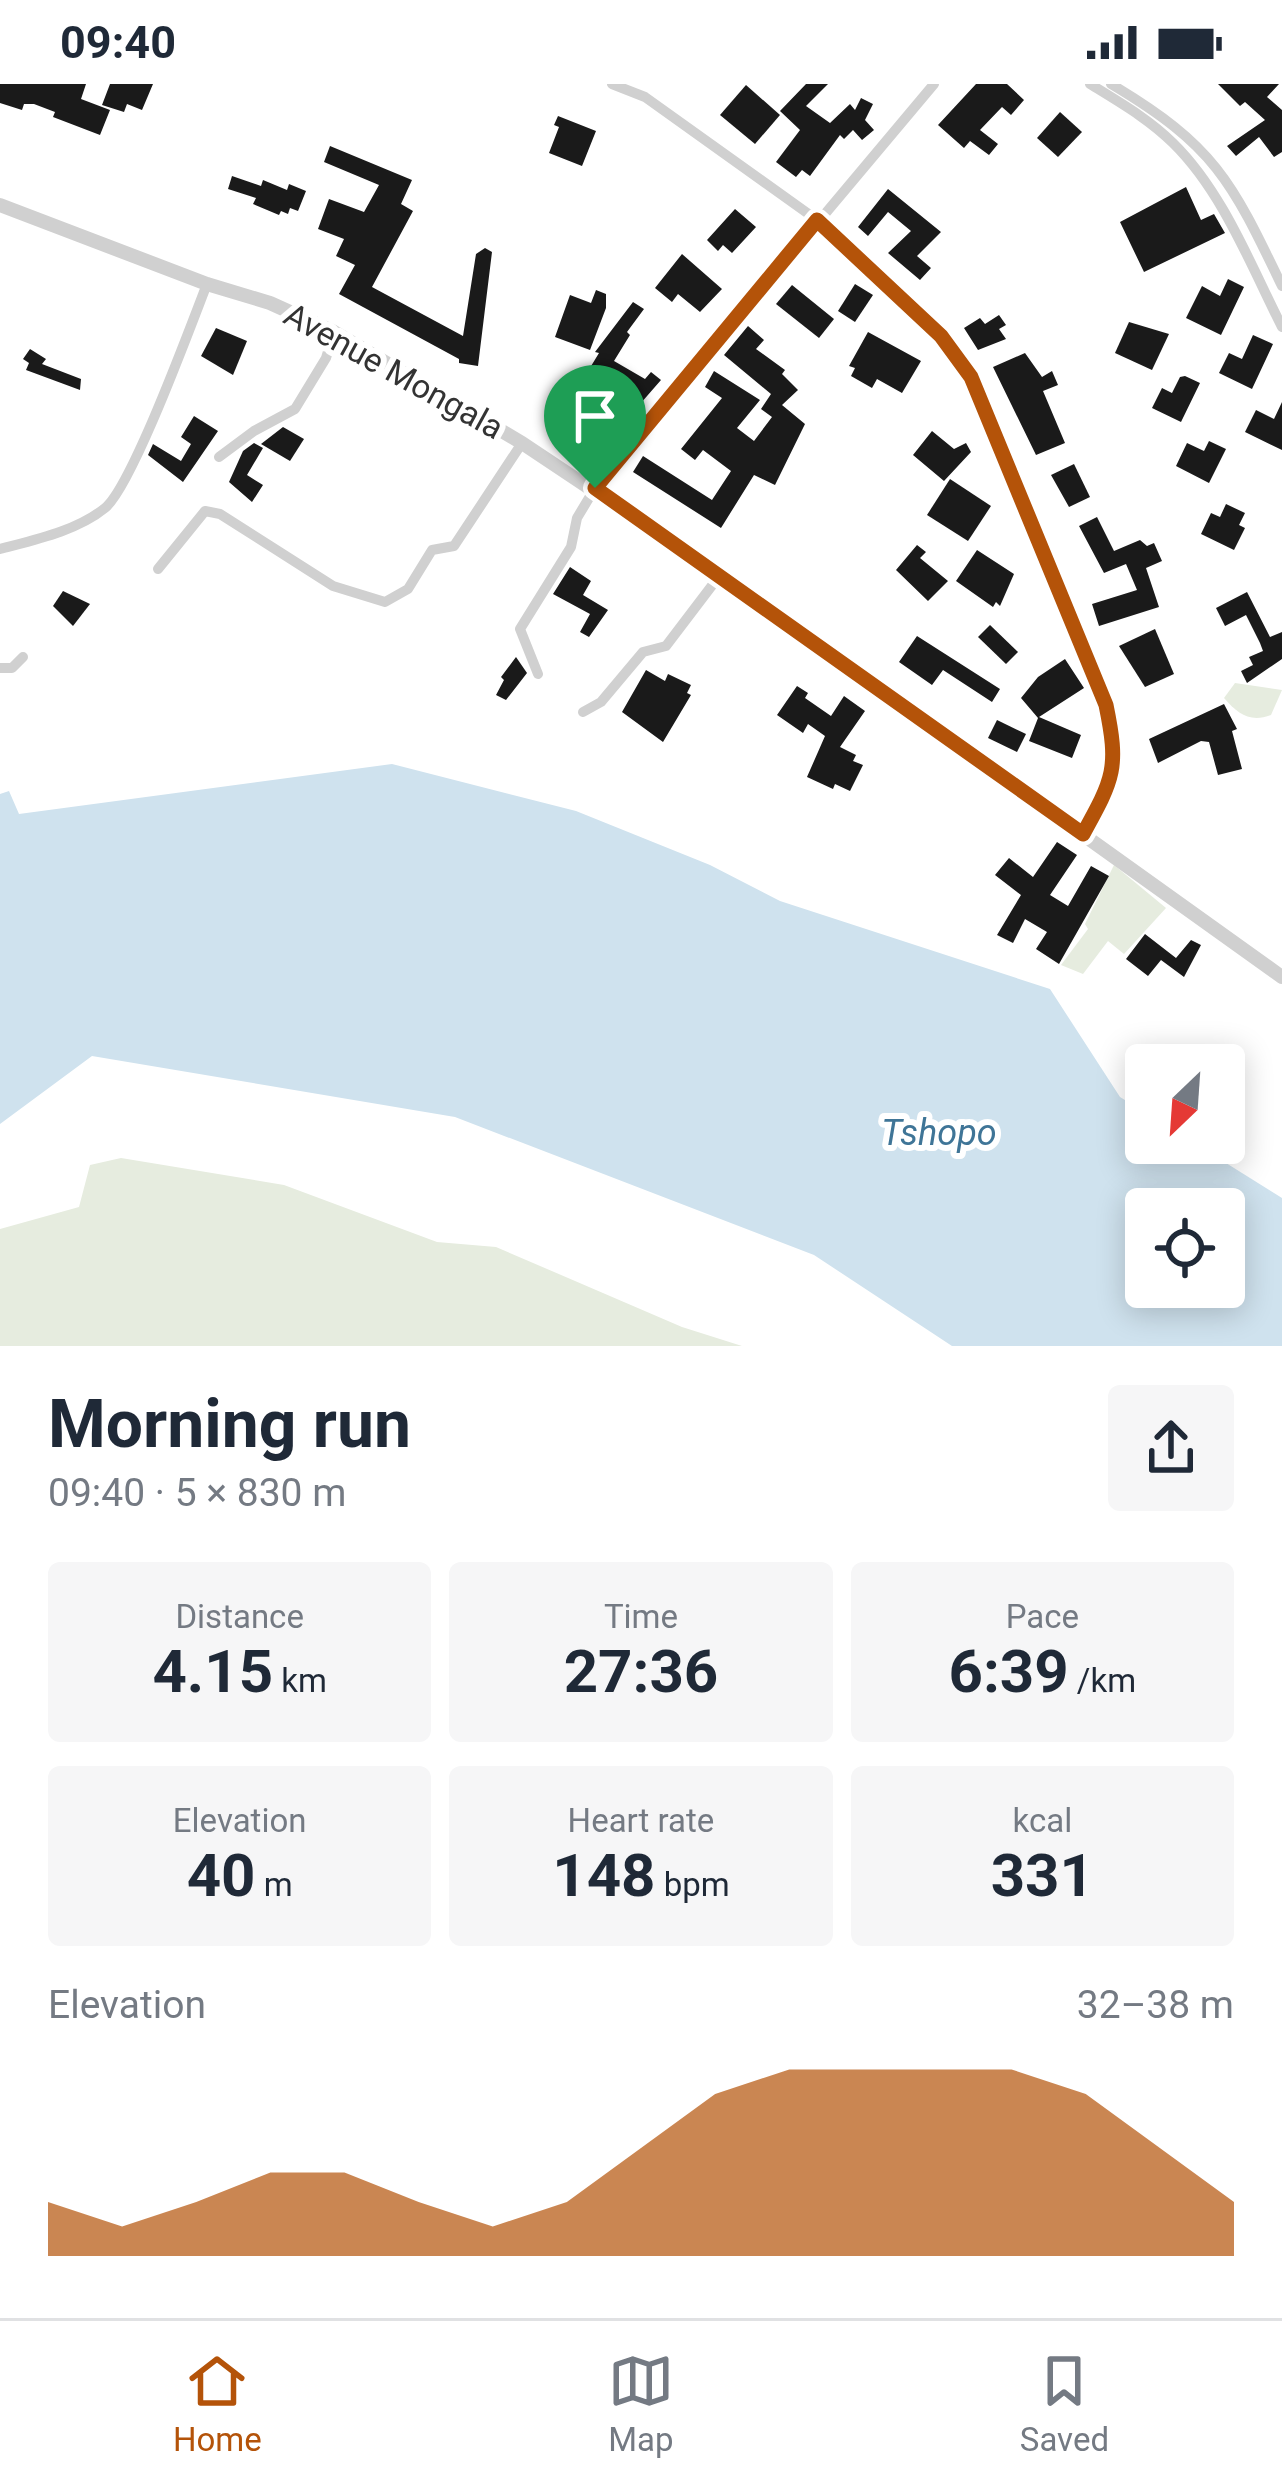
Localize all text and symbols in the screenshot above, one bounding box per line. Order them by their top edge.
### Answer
text: 09:40 [60,16,176,69]
street label: Avenue Mongala [278,295,510,447]
pin [544,365,646,488]
icon: arrive [562,383,628,449]
north arrow [1125,1044,1245,1164]
map controls [1125,1044,1245,1308]
water label: Tshopo [881,1112,997,1154]
button: locate [1125,1188,1245,1308]
button: share [1108,1385,1234,1511]
text: Morning run [48,1386,411,1463]
text: 09:40 · 5 × 830 m [48,1470,346,1516]
text: Distance [175,1597,304,1636]
text: Time [604,1597,678,1636]
text: Pace [1006,1597,1079,1636]
text: 4.15 [152,1636,273,1707]
text: 27:36 [564,1636,718,1707]
text: 6:39 [949,1636,1069,1707]
text: km [273,1661,327,1700]
text: /km [1069,1661,1136,1700]
text: Elevation [173,1801,306,1840]
text: Heart rate [568,1801,714,1840]
text: kcal [1013,1801,1072,1840]
text: 40 [187,1840,256,1911]
text: 148 [552,1840,656,1911]
text: 331 [991,1840,1094,1911]
text: m [256,1865,293,1904]
text: bpm [656,1865,730,1904]
text: Elevation [48,1982,206,2028]
text: 32–38 m [1077,1982,1234,2028]
tab: Home [173,2348,262,2459]
tab: Map [608,2348,674,2459]
tab: Saved [1020,2348,1109,2459]

